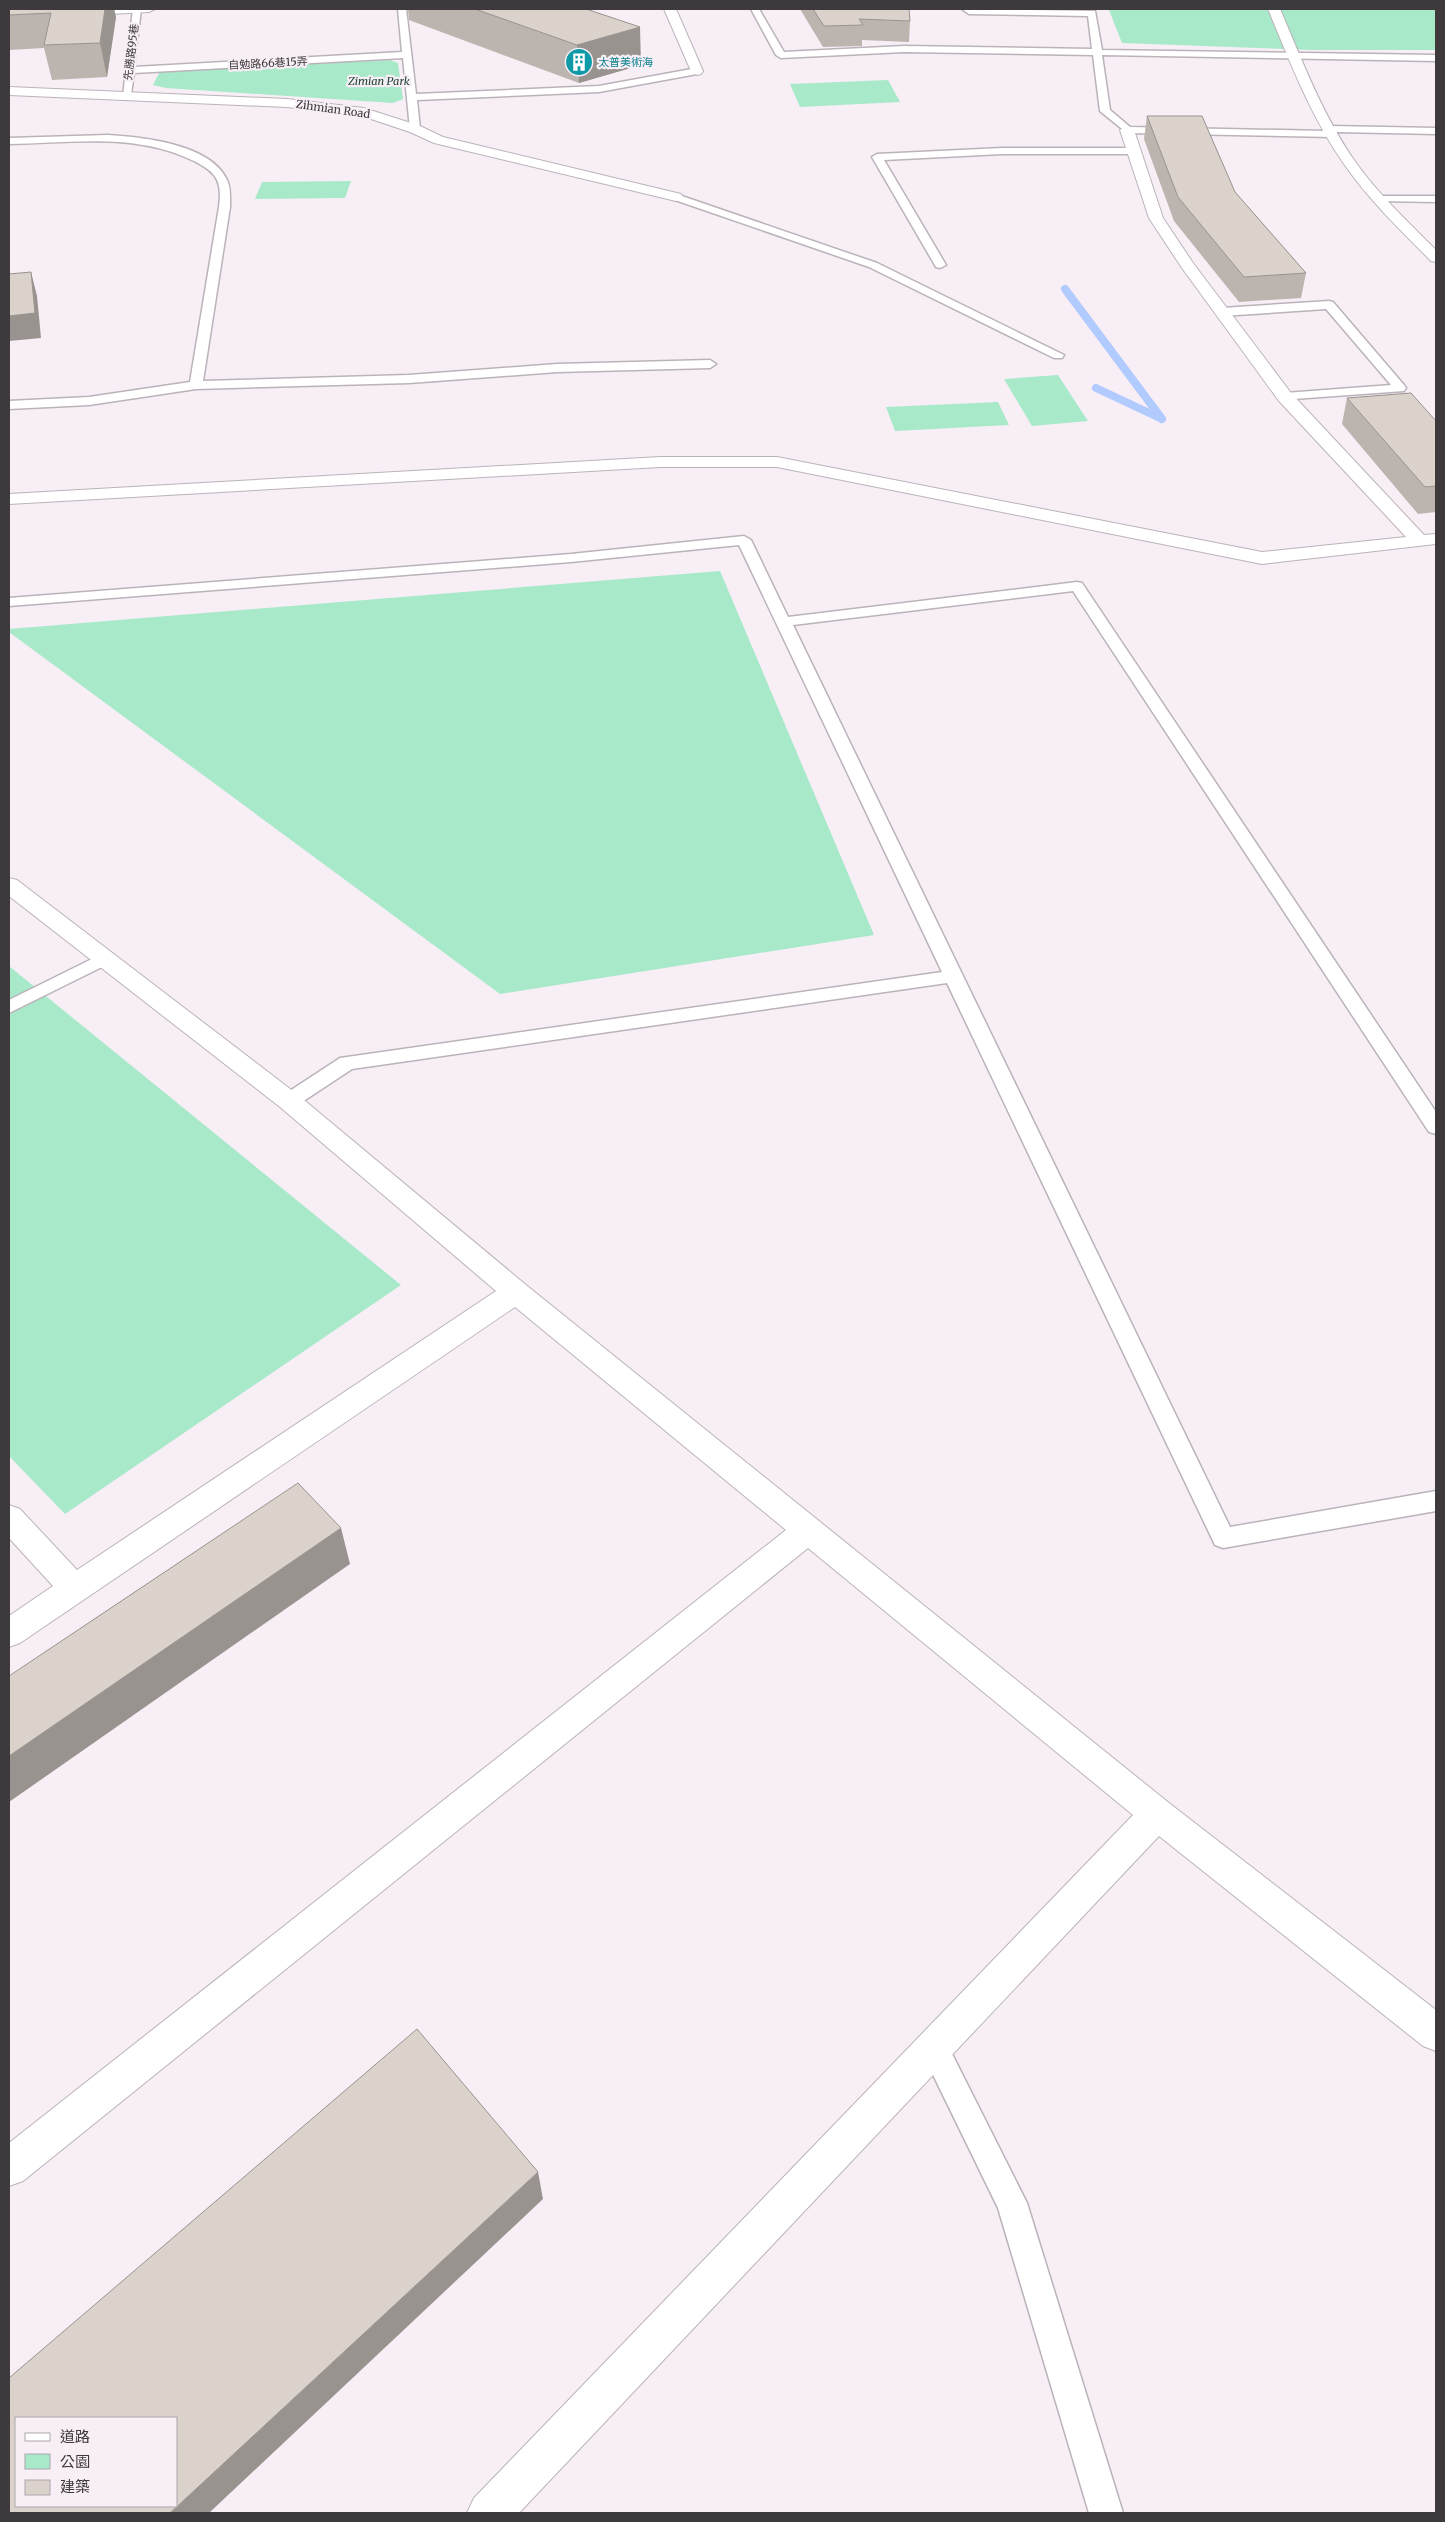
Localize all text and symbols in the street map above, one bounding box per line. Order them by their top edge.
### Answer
street label: 先勝路95巷 [121,23,141,81]
building icon: 太普美術海 [564,47,594,77]
street label: 自勉路66巷15弄 [228,54,308,72]
place label: 太普美術海 [598,55,653,69]
park label: Zimian Park [347,74,410,88]
street label: Zihmian Road [295,97,371,121]
legend [15,2417,178,2507]
text: 道路 [60,2427,90,2446]
text: 公園 [60,2452,90,2471]
text: 建築 [60,2477,90,2496]

